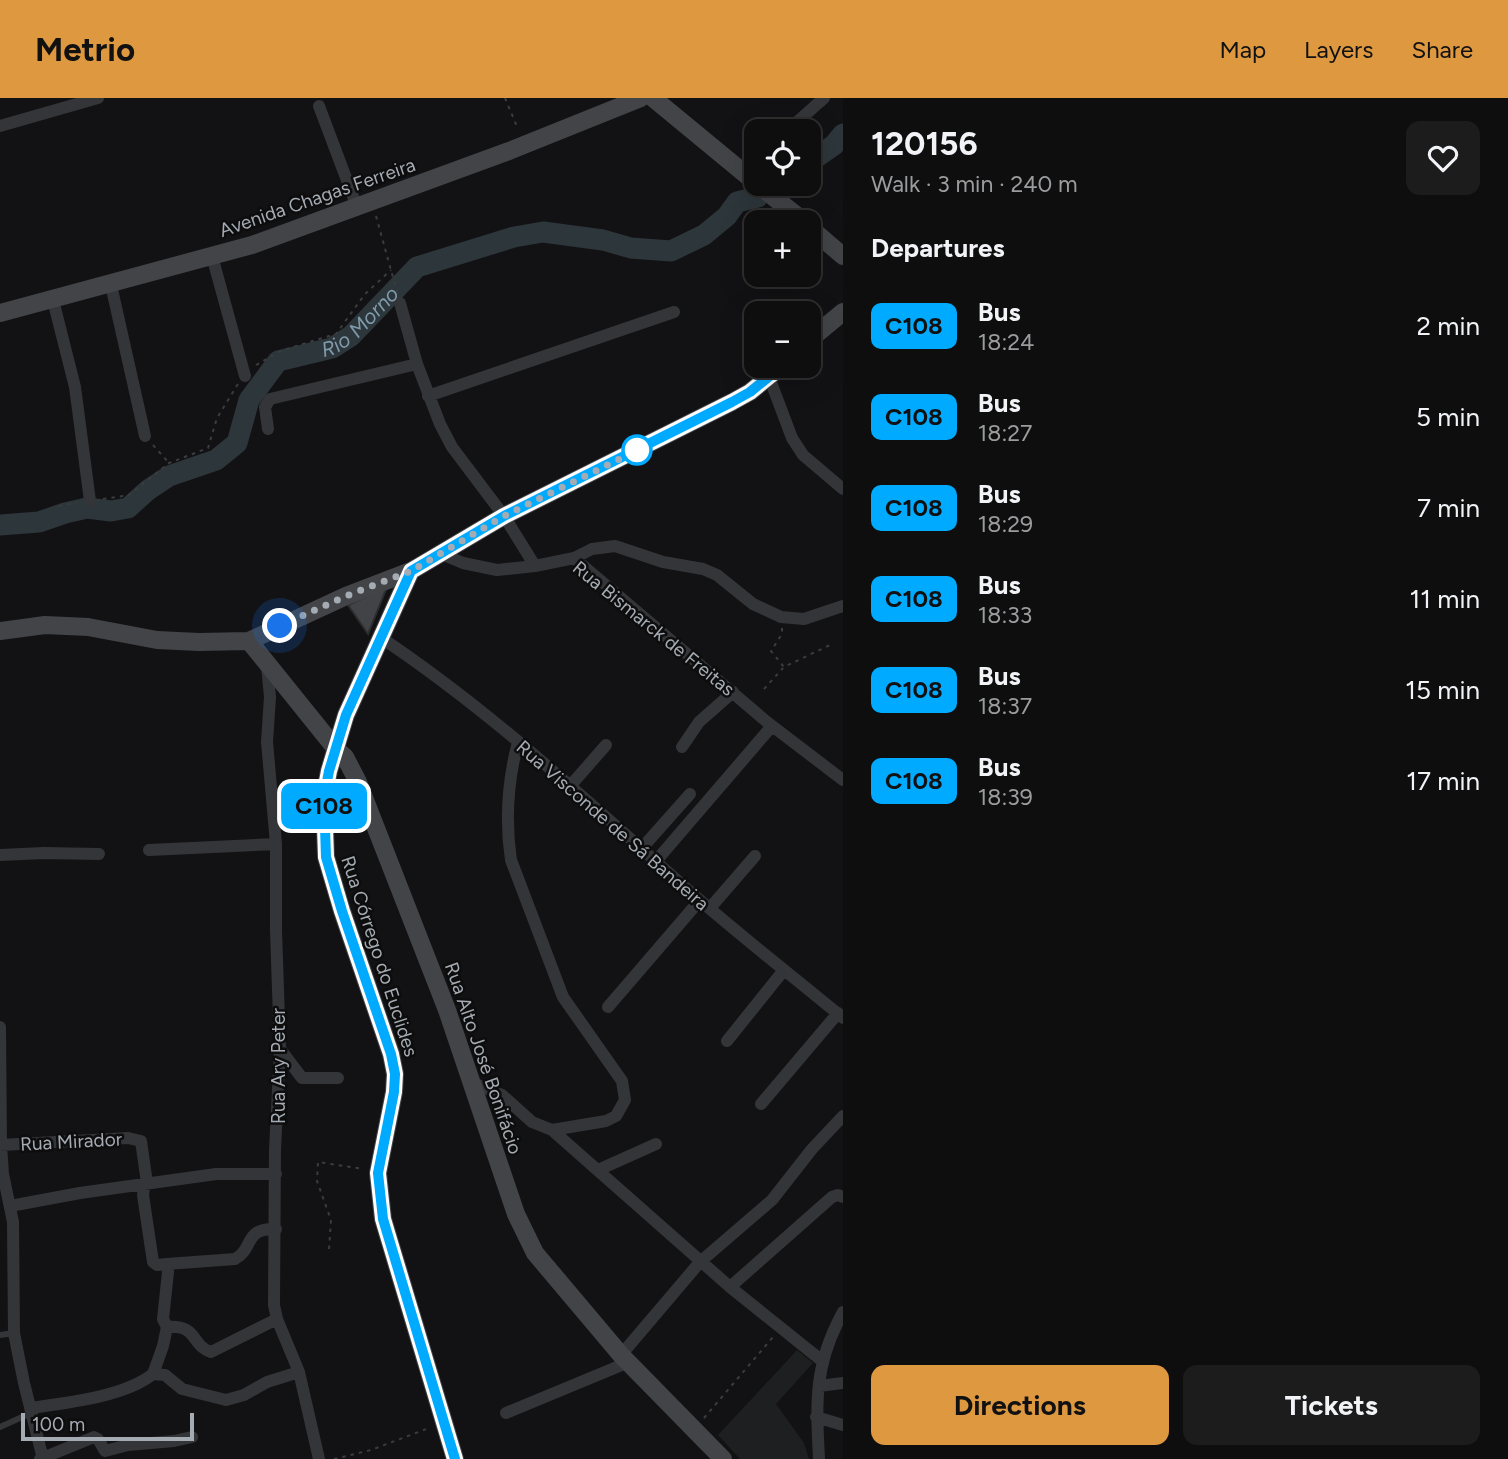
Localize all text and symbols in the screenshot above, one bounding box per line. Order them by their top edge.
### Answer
text: Metrio [35,30,135,69]
text: Map [1219,35,1266,64]
text: Layers [1304,35,1373,64]
text: Share [1411,35,1473,64]
map controls [744,119,821,378]
button: locate [744,119,821,196]
button: heart [1406,121,1480,195]
text: 120156 [871,124,978,163]
street label: Avenida Chagas Ferreira [216,153,418,242]
text: Walk · 3 min · 240 m [871,170,1078,198]
button: + [744,210,821,287]
text: Departures [871,232,1005,264]
water label: Rio Morno [319,281,404,362]
text: Bus [978,296,1021,328]
button: − [744,301,821,378]
text: 2 min [1416,310,1480,342]
text: C108 [885,311,943,340]
text: 18:24 [978,328,1034,356]
text: Bus [978,387,1021,419]
text: 5 min [1416,401,1480,433]
text: C108 [885,402,943,431]
text: 18:27 [978,419,1032,447]
unlabelled marker [622,435,652,465]
text: Bus [978,478,1021,510]
text: 7 min [1417,492,1480,524]
text: C108 [885,493,943,522]
text: 18:29 [978,510,1033,538]
street label: Rua Bismarck de Freitas [568,556,739,701]
text: Bus [978,569,1021,601]
text: 11 min [1409,583,1480,615]
text: C108 [885,584,943,613]
text: 18:33 [978,601,1032,629]
your location [262,608,297,643]
text: Bus [978,660,1021,692]
text: 15 min [1405,674,1480,706]
text: C108 [885,675,943,704]
text: 18:37 [978,692,1032,720]
street label: Rua Visconde de Sá Bandeira [512,735,714,915]
text: Bus [978,751,1021,783]
text: 17 min [1406,765,1480,797]
text: C108 [885,766,943,795]
line badge: C108 [275,783,373,829]
text: 18:39 [978,783,1033,811]
text: C108 [295,791,353,820]
street label: Rua Córrego do Euclides [336,853,423,1060]
street label: Rua Alto José Bonifácio [440,959,527,1157]
street label: Rua Ary Peter [267,1007,290,1124]
street label: Rua Mirador [19,1127,123,1156]
button: Directions [871,1365,1169,1445]
button: Tickets [1183,1365,1480,1445]
scale bar [21,1410,194,1442]
text: 100 m [32,1413,85,1436]

